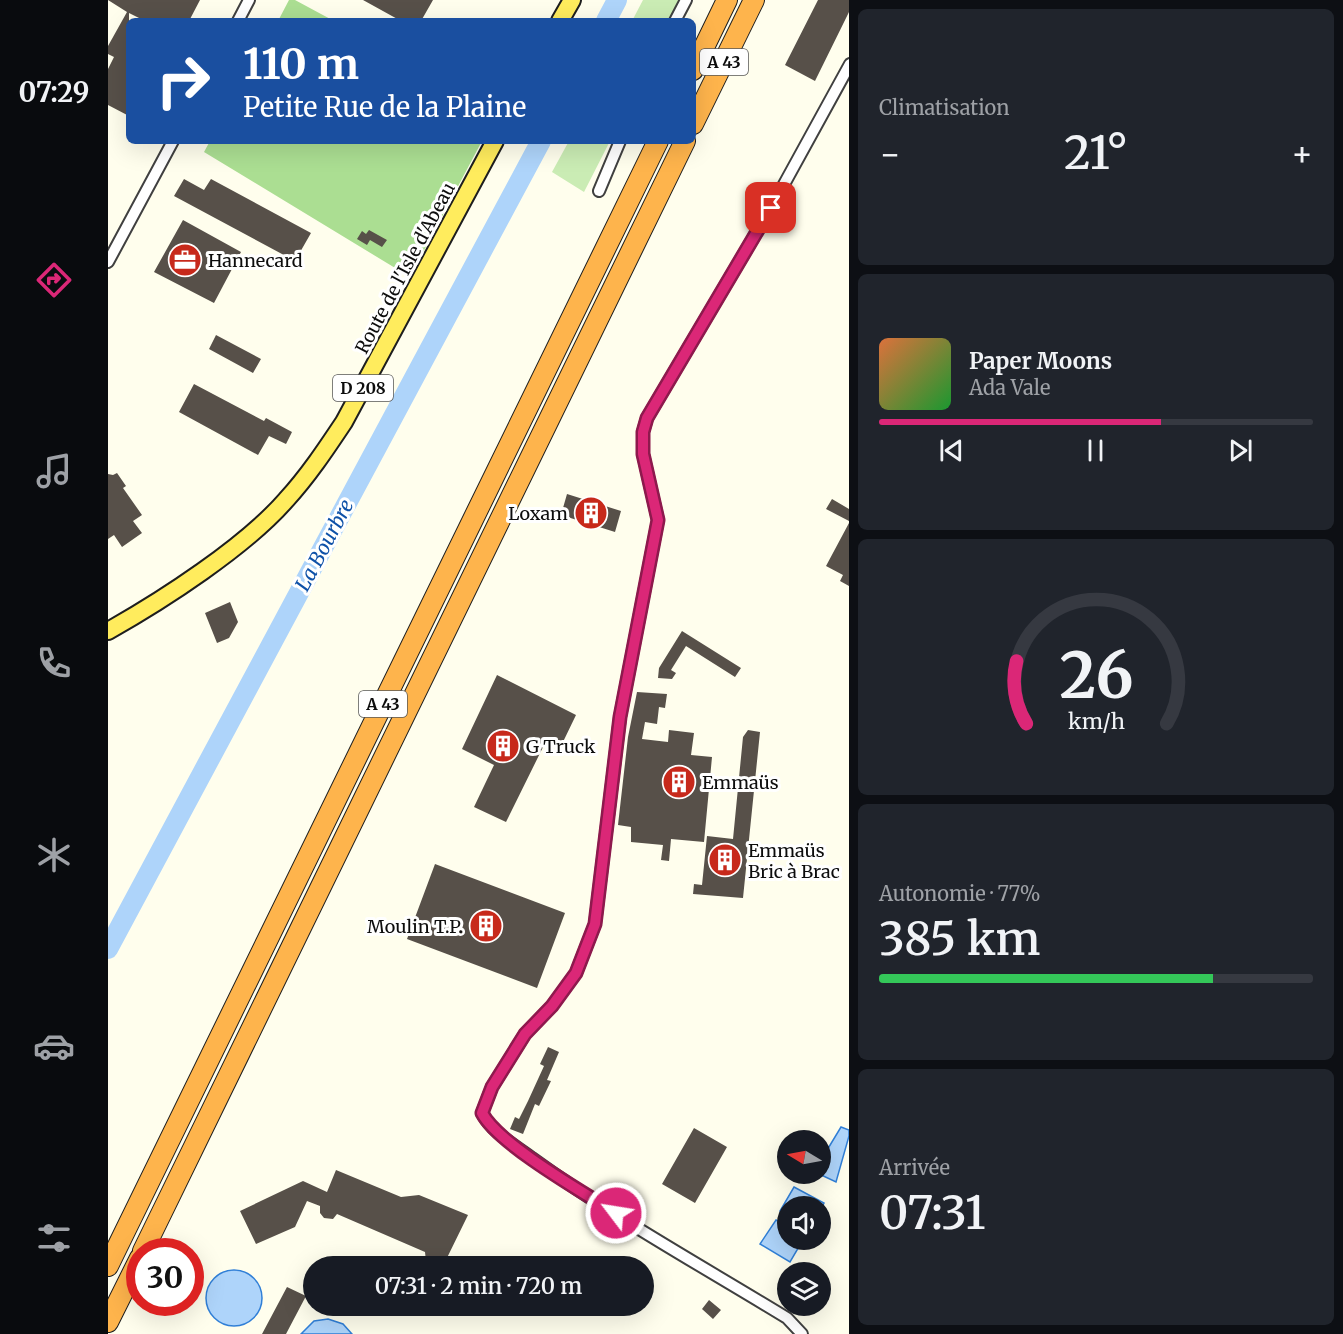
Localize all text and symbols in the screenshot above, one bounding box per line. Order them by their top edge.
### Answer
text: 110 m [243,38,359,90]
icon: right [144,42,222,120]
road number: A 43 [700,49,748,75]
text: 07:29 [19,75,89,109]
text: Petite Rue de la Plaine [243,90,526,124]
text: Climatisation [879,95,1010,120]
text: 21° [1064,125,1128,181]
text: − [879,134,901,175]
text: + [1291,134,1313,175]
street label: Route de l'Isle d'Abeau [350,178,460,358]
pin [745,182,796,233]
icon: arrive [754,191,787,224]
office icon: Hannecard [167,242,203,278]
place label: Hannecard [208,249,303,272]
icon: directions [33,259,75,301]
text: Paper Moons [969,347,1112,375]
road number: D 208 [333,375,393,401]
text: Ada Vale [969,375,1050,400]
icon: previous [935,434,968,467]
icon: pause [1079,434,1112,467]
icon: next [1224,434,1257,467]
icon: music [33,450,75,492]
water label: La Bourbre [289,495,359,595]
building icon: Loxam [573,495,609,531]
place label: Loxam [508,502,568,525]
text: 26 [1059,637,1133,715]
icon: phone [33,642,75,684]
road number: A 43 [359,691,407,717]
text: km/h [1068,708,1124,735]
building icon: G Truck [485,728,521,764]
place label: G Truck [526,735,596,758]
building icon: Emmaüs [661,764,697,800]
place label: Emmaüs [702,771,779,794]
icon: climate [33,834,75,876]
place label: Emmaüs Bric à Brac [748,839,840,883]
building icon: Emmaüs Bric à Brac [707,842,743,878]
text: Autonomie · 77% [879,881,1040,906]
building icon: Moulin T.P. [468,908,504,944]
text: 385 km [879,911,1040,967]
place label: Moulin T.P. [367,915,463,938]
icon: car [33,1025,75,1067]
north arrow [777,1130,831,1184]
map controls [777,1130,831,1316]
text: Arrivée [879,1155,950,1180]
position arrow [584,1181,648,1245]
text: 07:31 [879,1185,986,1241]
button: sound [777,1196,831,1250]
icon: filters [33,1217,75,1259]
speed limit sign: 30 [126,1238,204,1316]
button: layers [777,1262,831,1316]
text: 07:31 · 2 min · 720 m [375,1272,582,1300]

